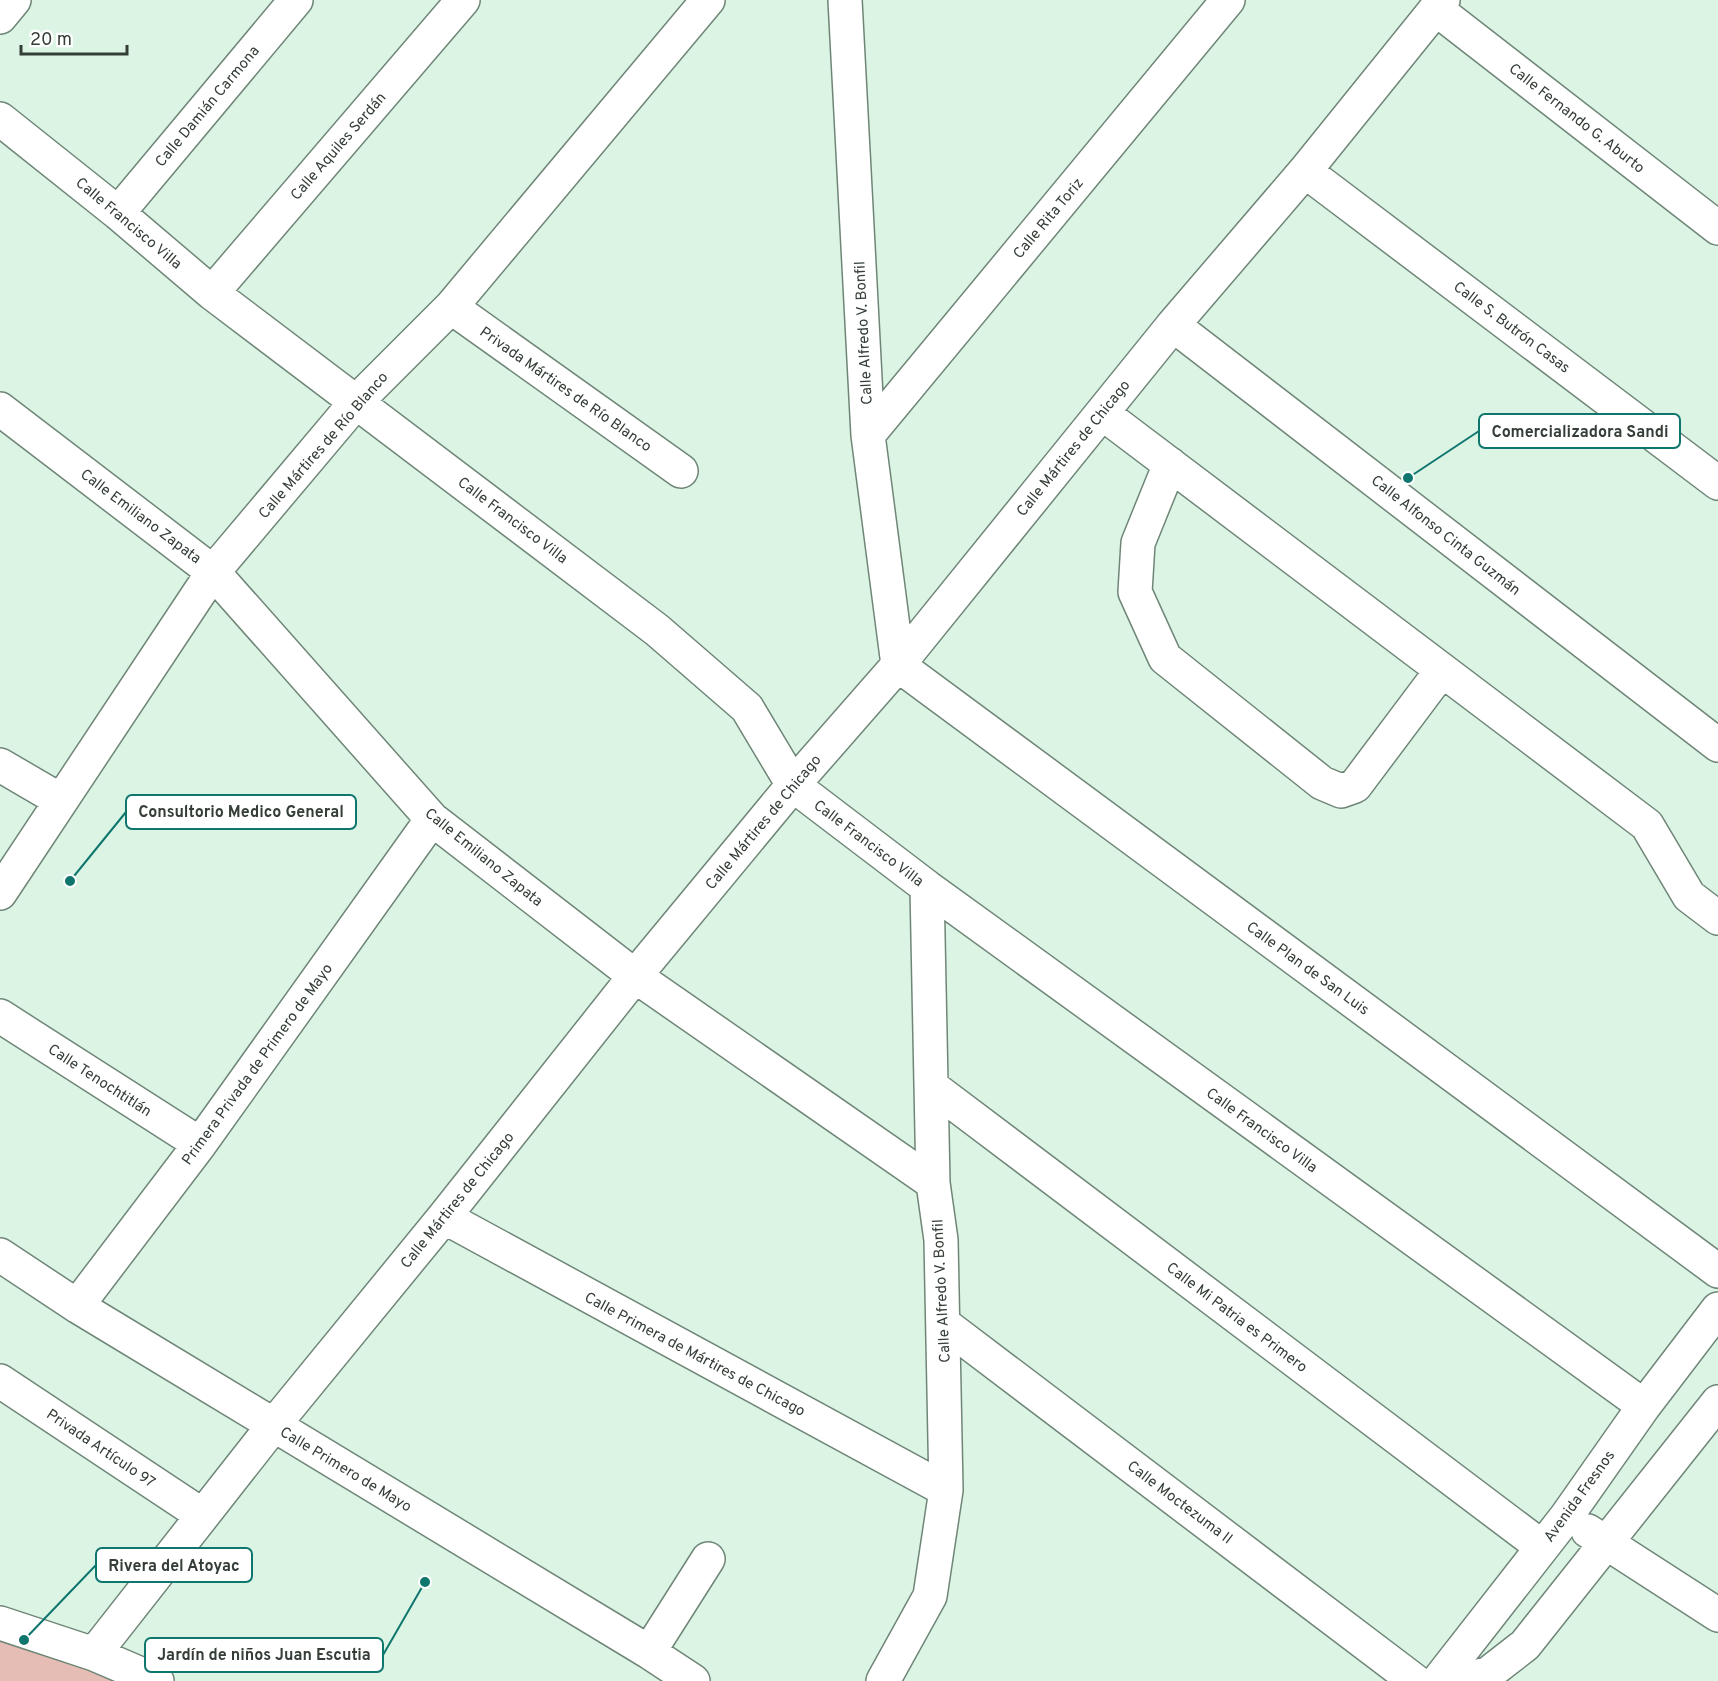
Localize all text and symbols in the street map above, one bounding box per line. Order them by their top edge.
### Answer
scale bar [21,18,128,56]
text: 20 m [30,29,72,52]
street label: Calle Damián Carmona [152,42,264,172]
street label: Calle Fernando G. Aburto [1504,60,1648,178]
street label: Calle Aquiles Serdán [287,89,391,205]
street label: Calle Francisco Villa [71,174,185,274]
street label: Calle Rita Toriz [1010,175,1089,263]
street label: Calle Alfredo V. Bonfil [851,261,878,405]
street label: Calle S. Butrón Casas [1449,278,1573,378]
street label: Privada Mártires de Río Blanco [475,323,655,457]
street label: Calle Mártires de Río Blanco [255,369,393,523]
street label: Calle Mártires de Chicago [1013,377,1135,521]
callout: Comercializadora Sandi [1479,414,1680,448]
text: Comercializadora Sandi [1491,423,1669,443]
street label: Calle Emiliano Zapata [76,466,204,569]
street label: Calle Alfonso Cinta Guzmán [1366,472,1524,601]
street label: Calle Francisco Villa [453,474,571,569]
street label: Calle Mártires de Chicago [702,752,826,894]
callout: Consultorio Medico General [126,795,356,829]
street label: Calle Francisco Villa [809,797,927,892]
text: Consultorio Medico General [138,803,344,823]
street label: Calle Emiliano Zapata [420,805,546,912]
street label: Calle Plan de San Luis [1242,918,1372,1020]
street label: Primera Privada de Primero de Mayo [179,960,338,1169]
street label: Calle Tenochtitlán [44,1041,155,1122]
street label: Calle Francisco Villa [1202,1084,1321,1178]
street label: Calle Mártires de Chicago [397,1129,519,1273]
street label: Calle Alfredo V. Bonfil [929,1219,956,1363]
street label: Calle Mi Patria es Primero [1162,1259,1310,1377]
street label: Calle Primera de Mártires de Chicago [581,1289,808,1422]
street label: Privada Artículo 97 [42,1406,158,1493]
street label: Calle Primero de Mayo [276,1423,415,1517]
street label: Avenida Fresnos [1540,1447,1620,1547]
street label: Calle Moctezuma II [1123,1457,1236,1549]
callout: Rivera del Atoyac [96,1548,252,1582]
text: Rivera del Atoyac [108,1557,240,1577]
callout: Jardín de niños Juan Escutia [145,1638,383,1672]
text: Jardín de niños Juan Escutia [157,1646,371,1666]

